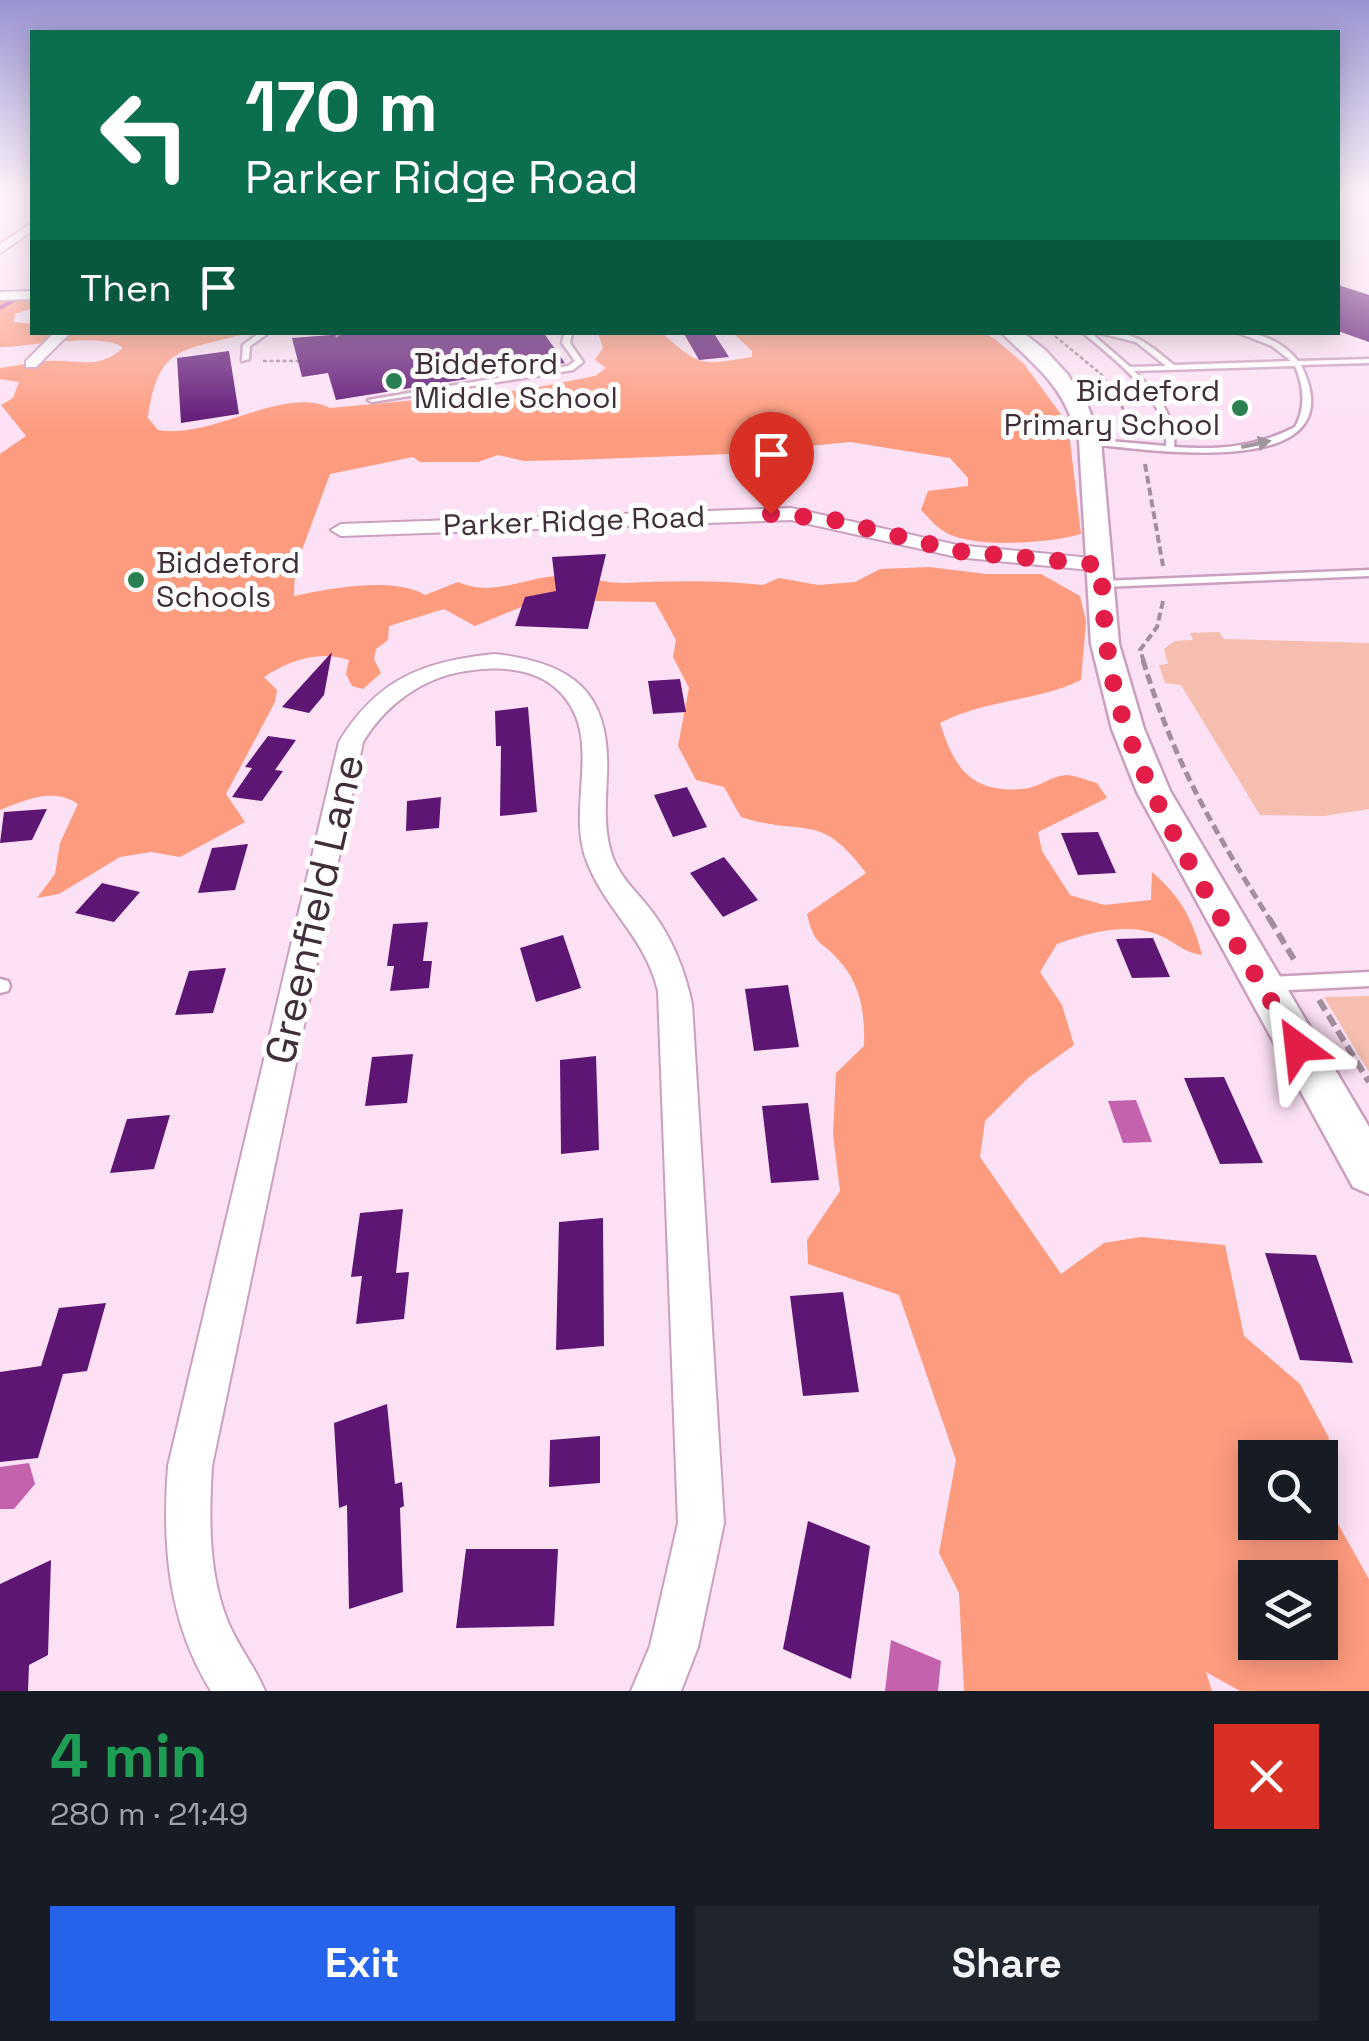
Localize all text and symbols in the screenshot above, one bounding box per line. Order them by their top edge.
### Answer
text: 170 m [245,62,438,151]
icon: left [80,70,210,200]
text: Parker Ridge Road [245,149,639,206]
icon: arrive [191,260,246,315]
text: Then [80,264,171,312]
place label: Biddeford Middle School [414,344,618,417]
marker: Biddeford Middle School [383,370,405,392]
place label: Biddeford Primary School [1004,371,1220,444]
marker: Biddeford Primary School [1229,397,1251,419]
pin [729,412,814,515]
icon: arrive [744,427,799,482]
one-way arrow [1241,436,1272,452]
street label: Parker Ridge Road [442,496,706,545]
place label: Biddeford Schools [156,543,300,616]
marker: Biddeford Schools [125,569,147,591]
street label: Greenfield Lane [253,749,376,1069]
position arrow [1246,995,1350,1099]
map controls [1238,1440,1338,1660]
button: search [1238,1440,1338,1540]
button: layers [1238,1560,1338,1660]
text: 4 min [50,1718,208,1795]
button: close [1214,1724,1319,1829]
text: 280 m · 21:49 [50,1794,248,1834]
button: Exit [50,1906,675,2021]
button: Share [695,1906,1319,2021]

